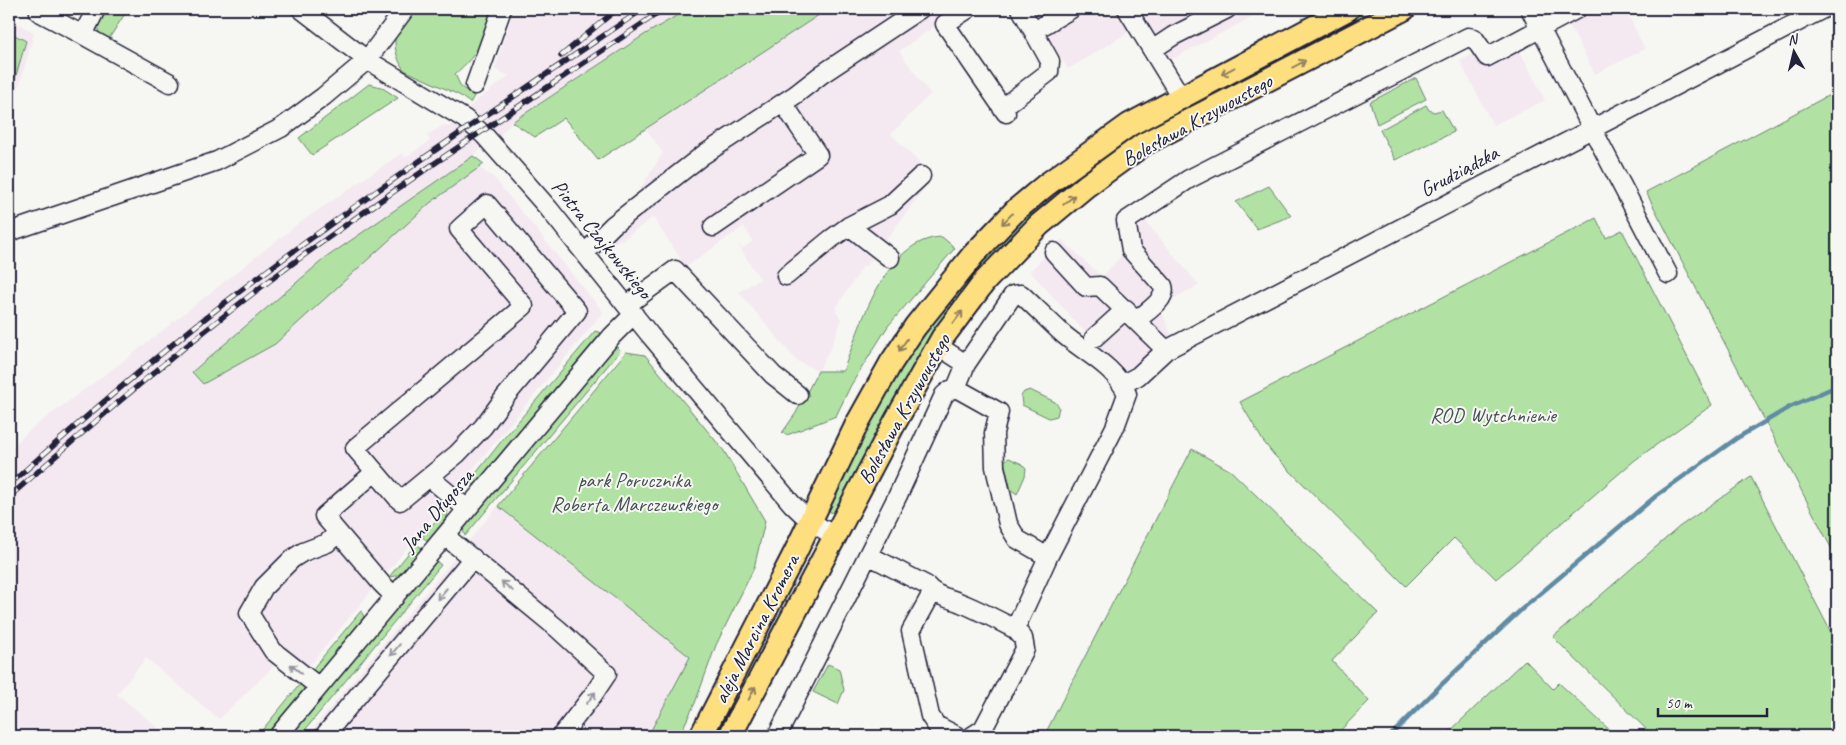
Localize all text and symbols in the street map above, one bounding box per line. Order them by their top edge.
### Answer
north arrow [1768,28,1818,78]
text: N [1787,30,1800,49]
one-way arrow [1291,59,1306,69]
one-way arrow [1221,66,1236,76]
street label: Bolesława Krzywoustego [1117,67,1278,172]
street label: Grudziądzka [1415,139,1504,202]
street label: Piotra Czajkowskiego [546,174,660,306]
one-way arrow [1063,194,1076,205]
one-way arrow [1001,213,1013,226]
one-way arrow [952,311,963,324]
street label: Bolesława Krzywoustego [852,328,957,489]
one-way arrow [898,337,908,351]
park label: ROD Wytchnienie [1430,402,1558,428]
street label: Jana Długosza [394,461,481,558]
park label: park Porucznika Roberta Marczewskiego [551,467,720,517]
street label: aleja Marcina Kromera [707,548,806,708]
one-way arrow [501,580,514,592]
one-way arrow [437,588,448,601]
one-way arrow [390,644,401,657]
one-way arrow [290,664,303,675]
scale bar [1658,685,1767,717]
one-way arrow [748,686,757,701]
one-way arrow [586,691,596,705]
text: 50 m [1666,694,1693,713]

